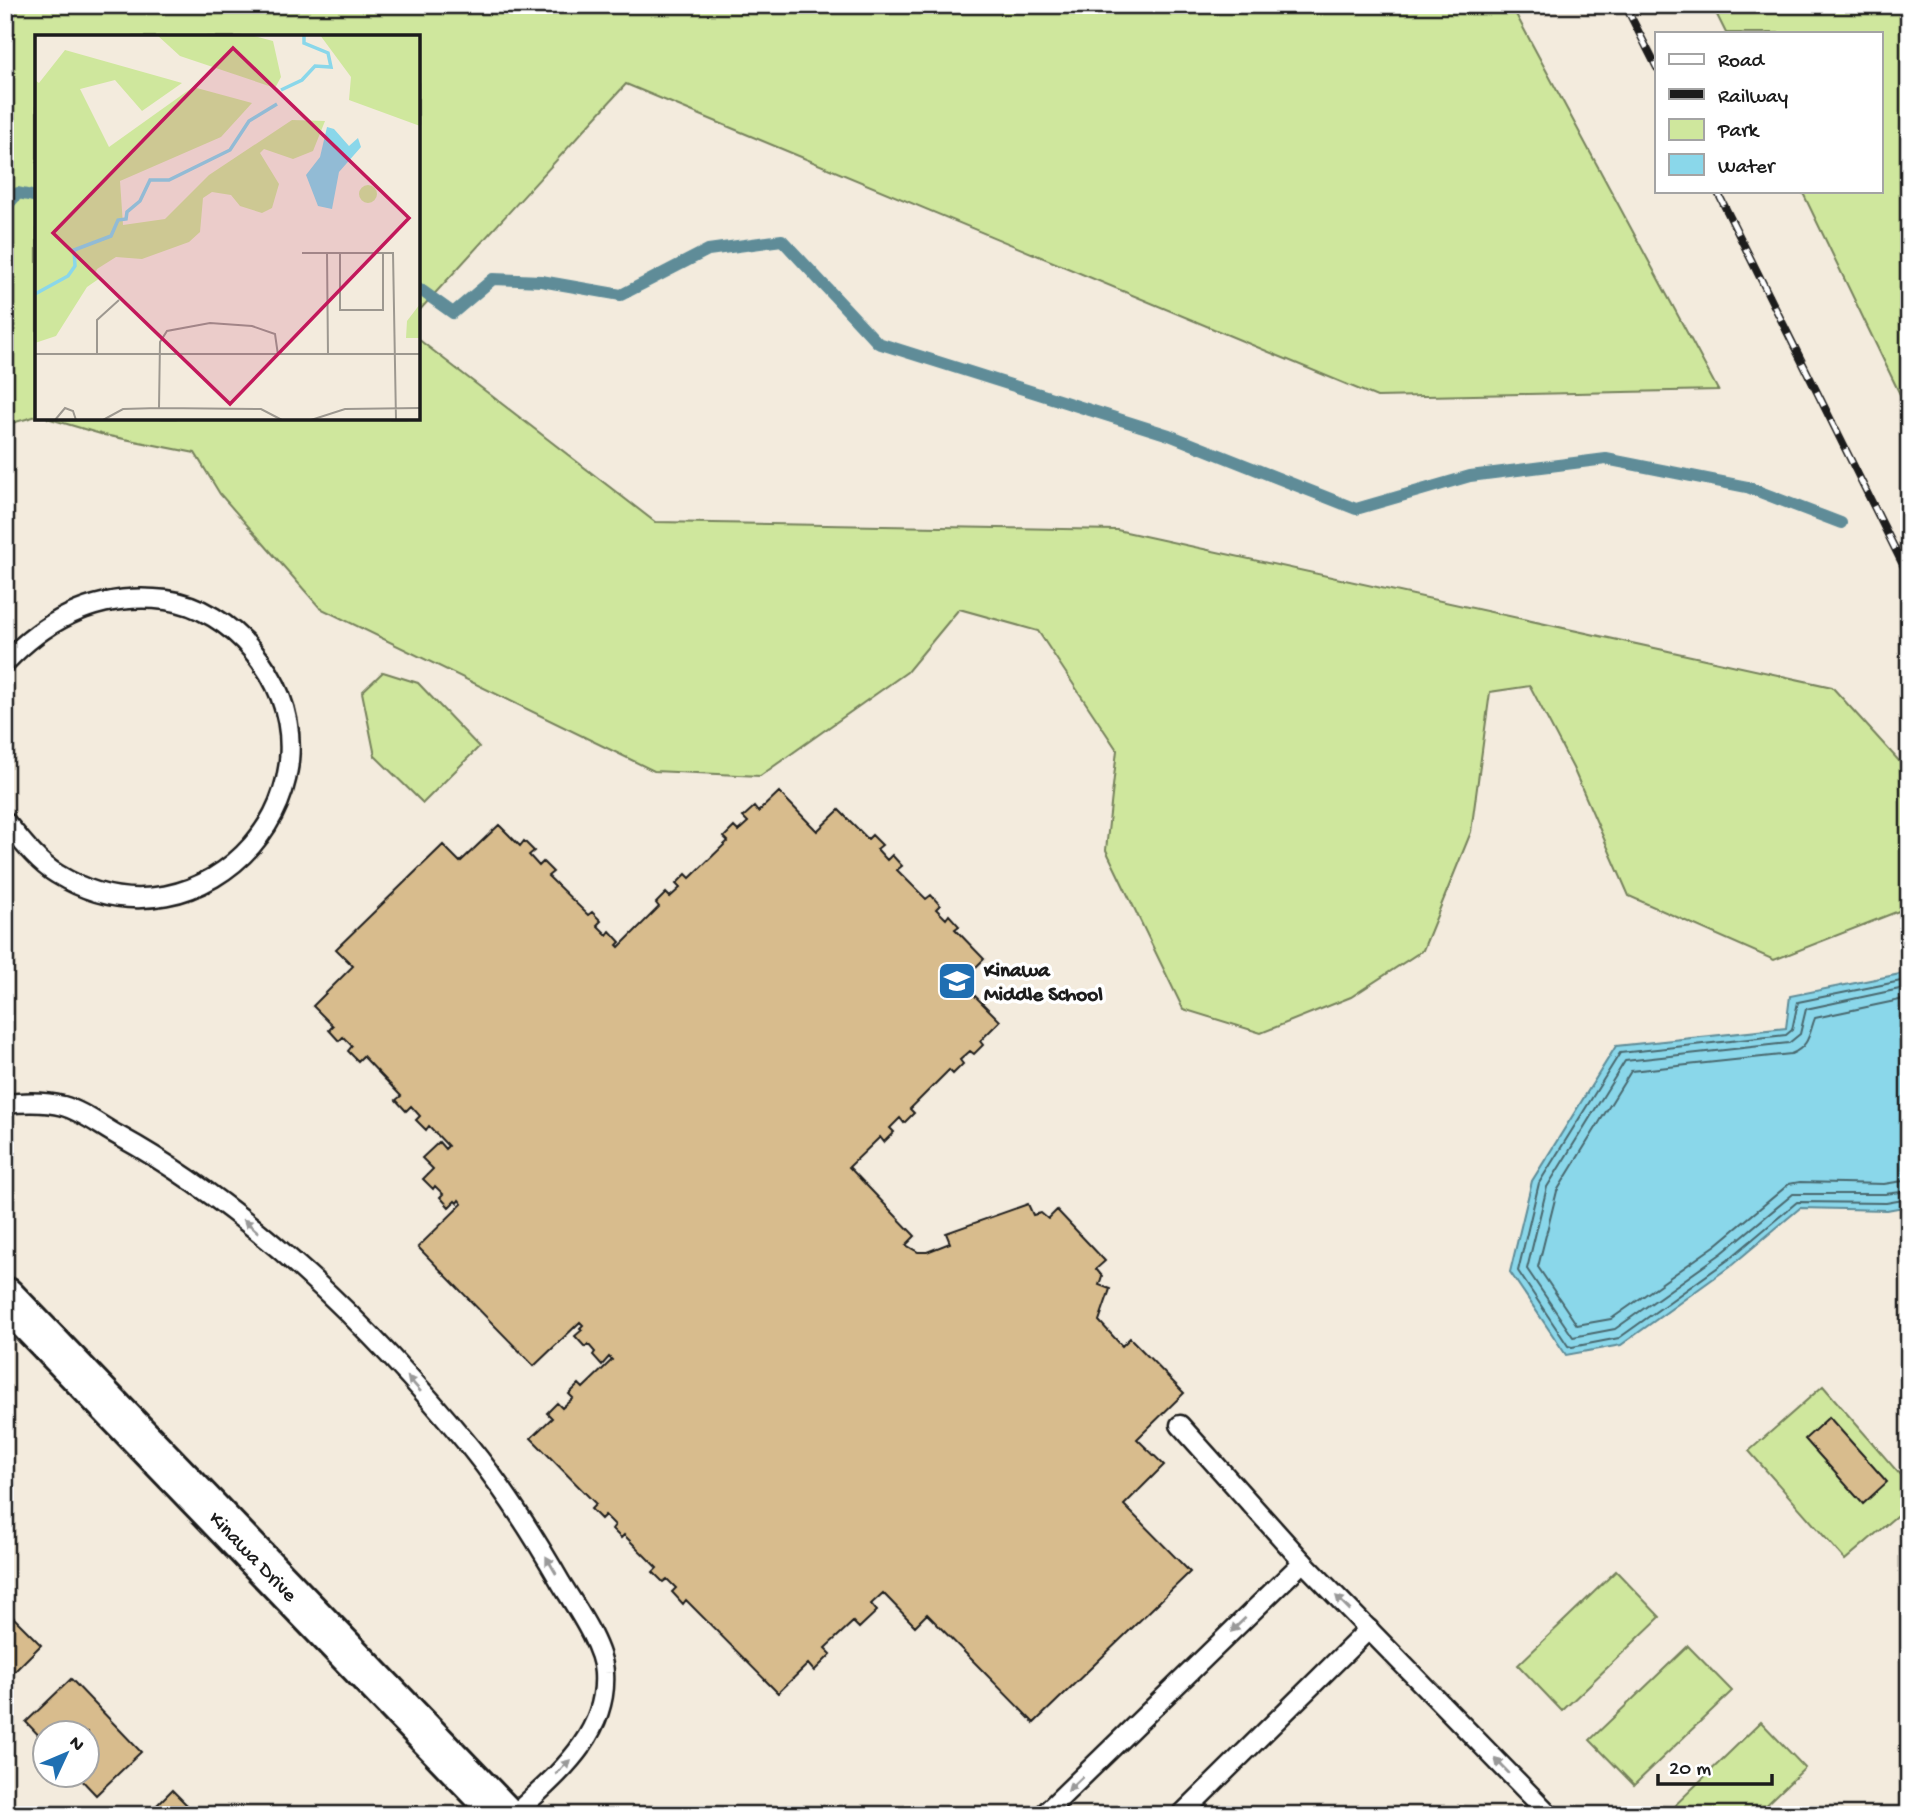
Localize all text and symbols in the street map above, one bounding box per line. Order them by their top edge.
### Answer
legend [1655,32,1882,192]
inset map [35,35,420,420]
text: Road [1718,50,1766,75]
text: Railway [1718,86,1788,111]
text: Park [1717,120,1761,145]
text: Water [1718,156,1776,181]
school or university icon: Kinawa Middle School [936,960,978,1002]
place label: Kinawa Middle School [983,960,1103,1009]
one-way arrow [242,1218,260,1234]
one-way arrow [406,1375,422,1393]
street label: Kinawa Drive [202,1507,302,1609]
one-way arrow [545,1556,557,1575]
one-way arrow [1335,1595,1352,1612]
one-way arrow [1229,1617,1246,1634]
north arrow [32,1718,102,1788]
text: N [63,1732,88,1757]
scale bar [1658,1743,1772,1787]
one-way arrow [1495,1758,1511,1775]
text: 20 m [1669,1758,1711,1783]
one-way arrow [554,1760,571,1776]
one-way arrow [1067,1776,1084,1792]

